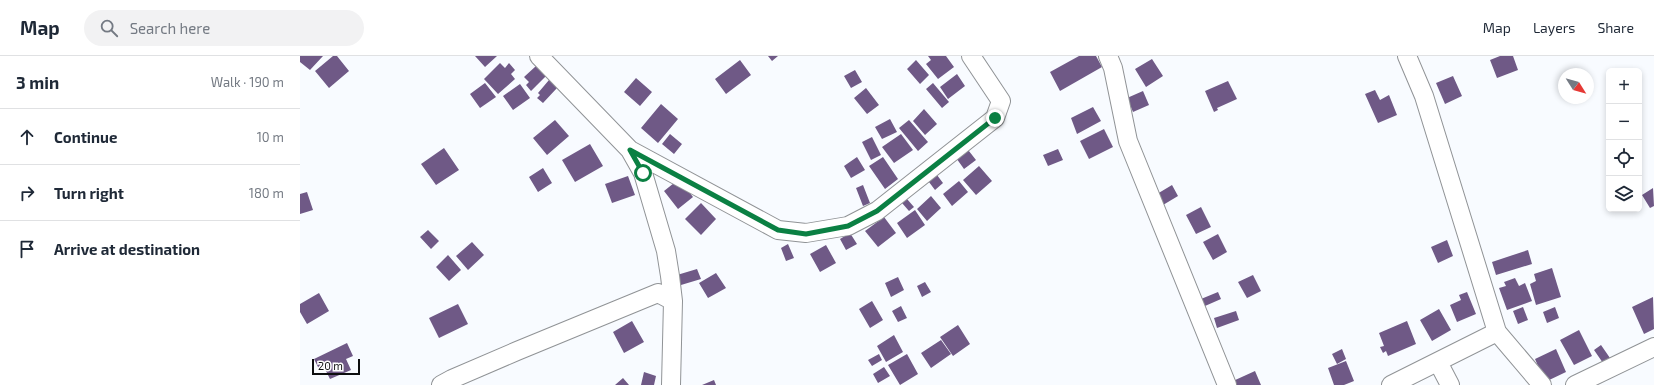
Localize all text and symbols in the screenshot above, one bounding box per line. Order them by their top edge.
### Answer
search box [84,10,364,46]
text: Map [20,16,60,39]
icon: search [98,17,120,39]
text: Search here [130,19,210,37]
text: Map [1483,19,1511,36]
text: Layers [1533,19,1575,36]
text: Share [1597,19,1634,36]
north arrow [1558,68,1594,104]
map controls [1606,68,1642,212]
button: + [1606,68,1642,104]
text: 3 min [16,72,59,92]
text: Walk · 190 m [211,74,284,90]
button: − [1606,104,1642,140]
route end [986,109,1004,127]
icon: ahead [16,126,38,148]
text: Continue [54,128,117,146]
text: 10 m [257,129,284,145]
button: locate [1606,140,1642,176]
route start [634,164,652,182]
button: layers [1606,176,1642,212]
icon: right [16,182,38,204]
text: Turn right [54,184,124,202]
text: 180 m [249,185,284,201]
icon: arrive [16,238,38,260]
text: Arrive at destination [54,240,200,258]
scale bar [312,357,360,376]
text: 20 m [318,359,343,372]

